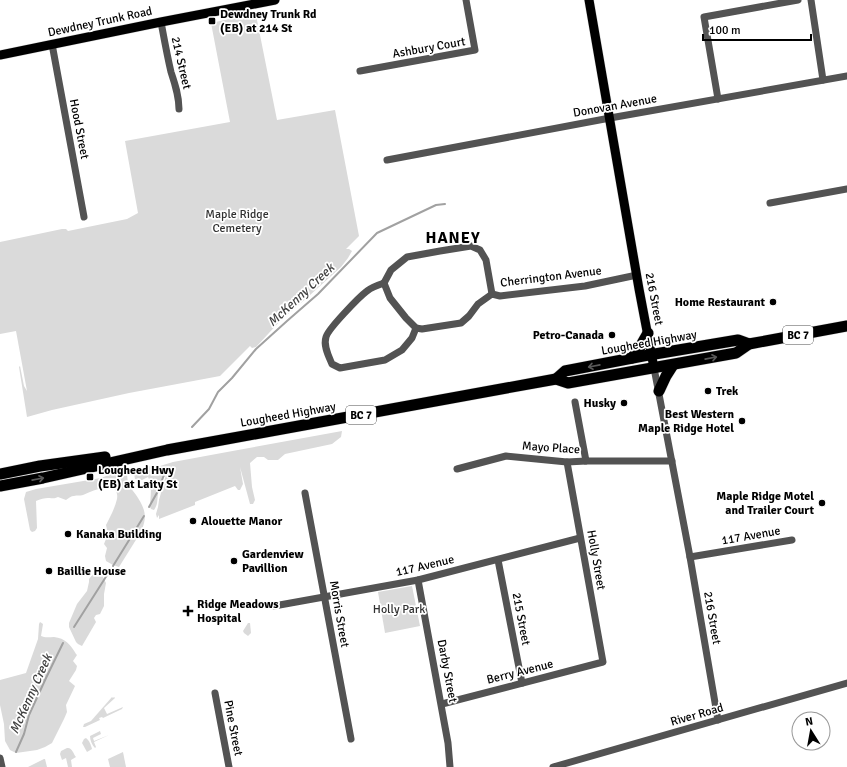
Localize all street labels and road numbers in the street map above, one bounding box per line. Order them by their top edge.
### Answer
street label: Dewdney Trunk Road [46,4,154,40]
street label: Ashbury Court [391,34,467,62]
street label: 214 Street [168,35,194,91]
street label: Donovan Avenue [572,91,658,121]
street label: Hood Street [66,98,92,160]
street label: Cherrington Avenue [499,263,603,291]
street label: 216 Street [642,271,666,327]
road number: BC 7 [783,326,813,344]
street label: Lougheed Highway [600,327,698,359]
street label: Lougheed Highway [239,399,337,431]
road number: BC 7 [346,406,376,424]
street label: Mayo Place [522,438,580,458]
street label: 117 Avenue [720,523,782,549]
street label: Holly Street [583,529,609,591]
street label: 117 Avenue [394,552,456,580]
street label: Morris Street [326,580,352,648]
street label: 216 Street [700,590,724,646]
street label: 215 Street [509,591,533,647]
street label: Darby Street [434,638,460,704]
street label: Berry Avenue [485,656,555,688]
street label: Pine Street [220,699,246,757]
street label: River Road [669,700,725,730]

